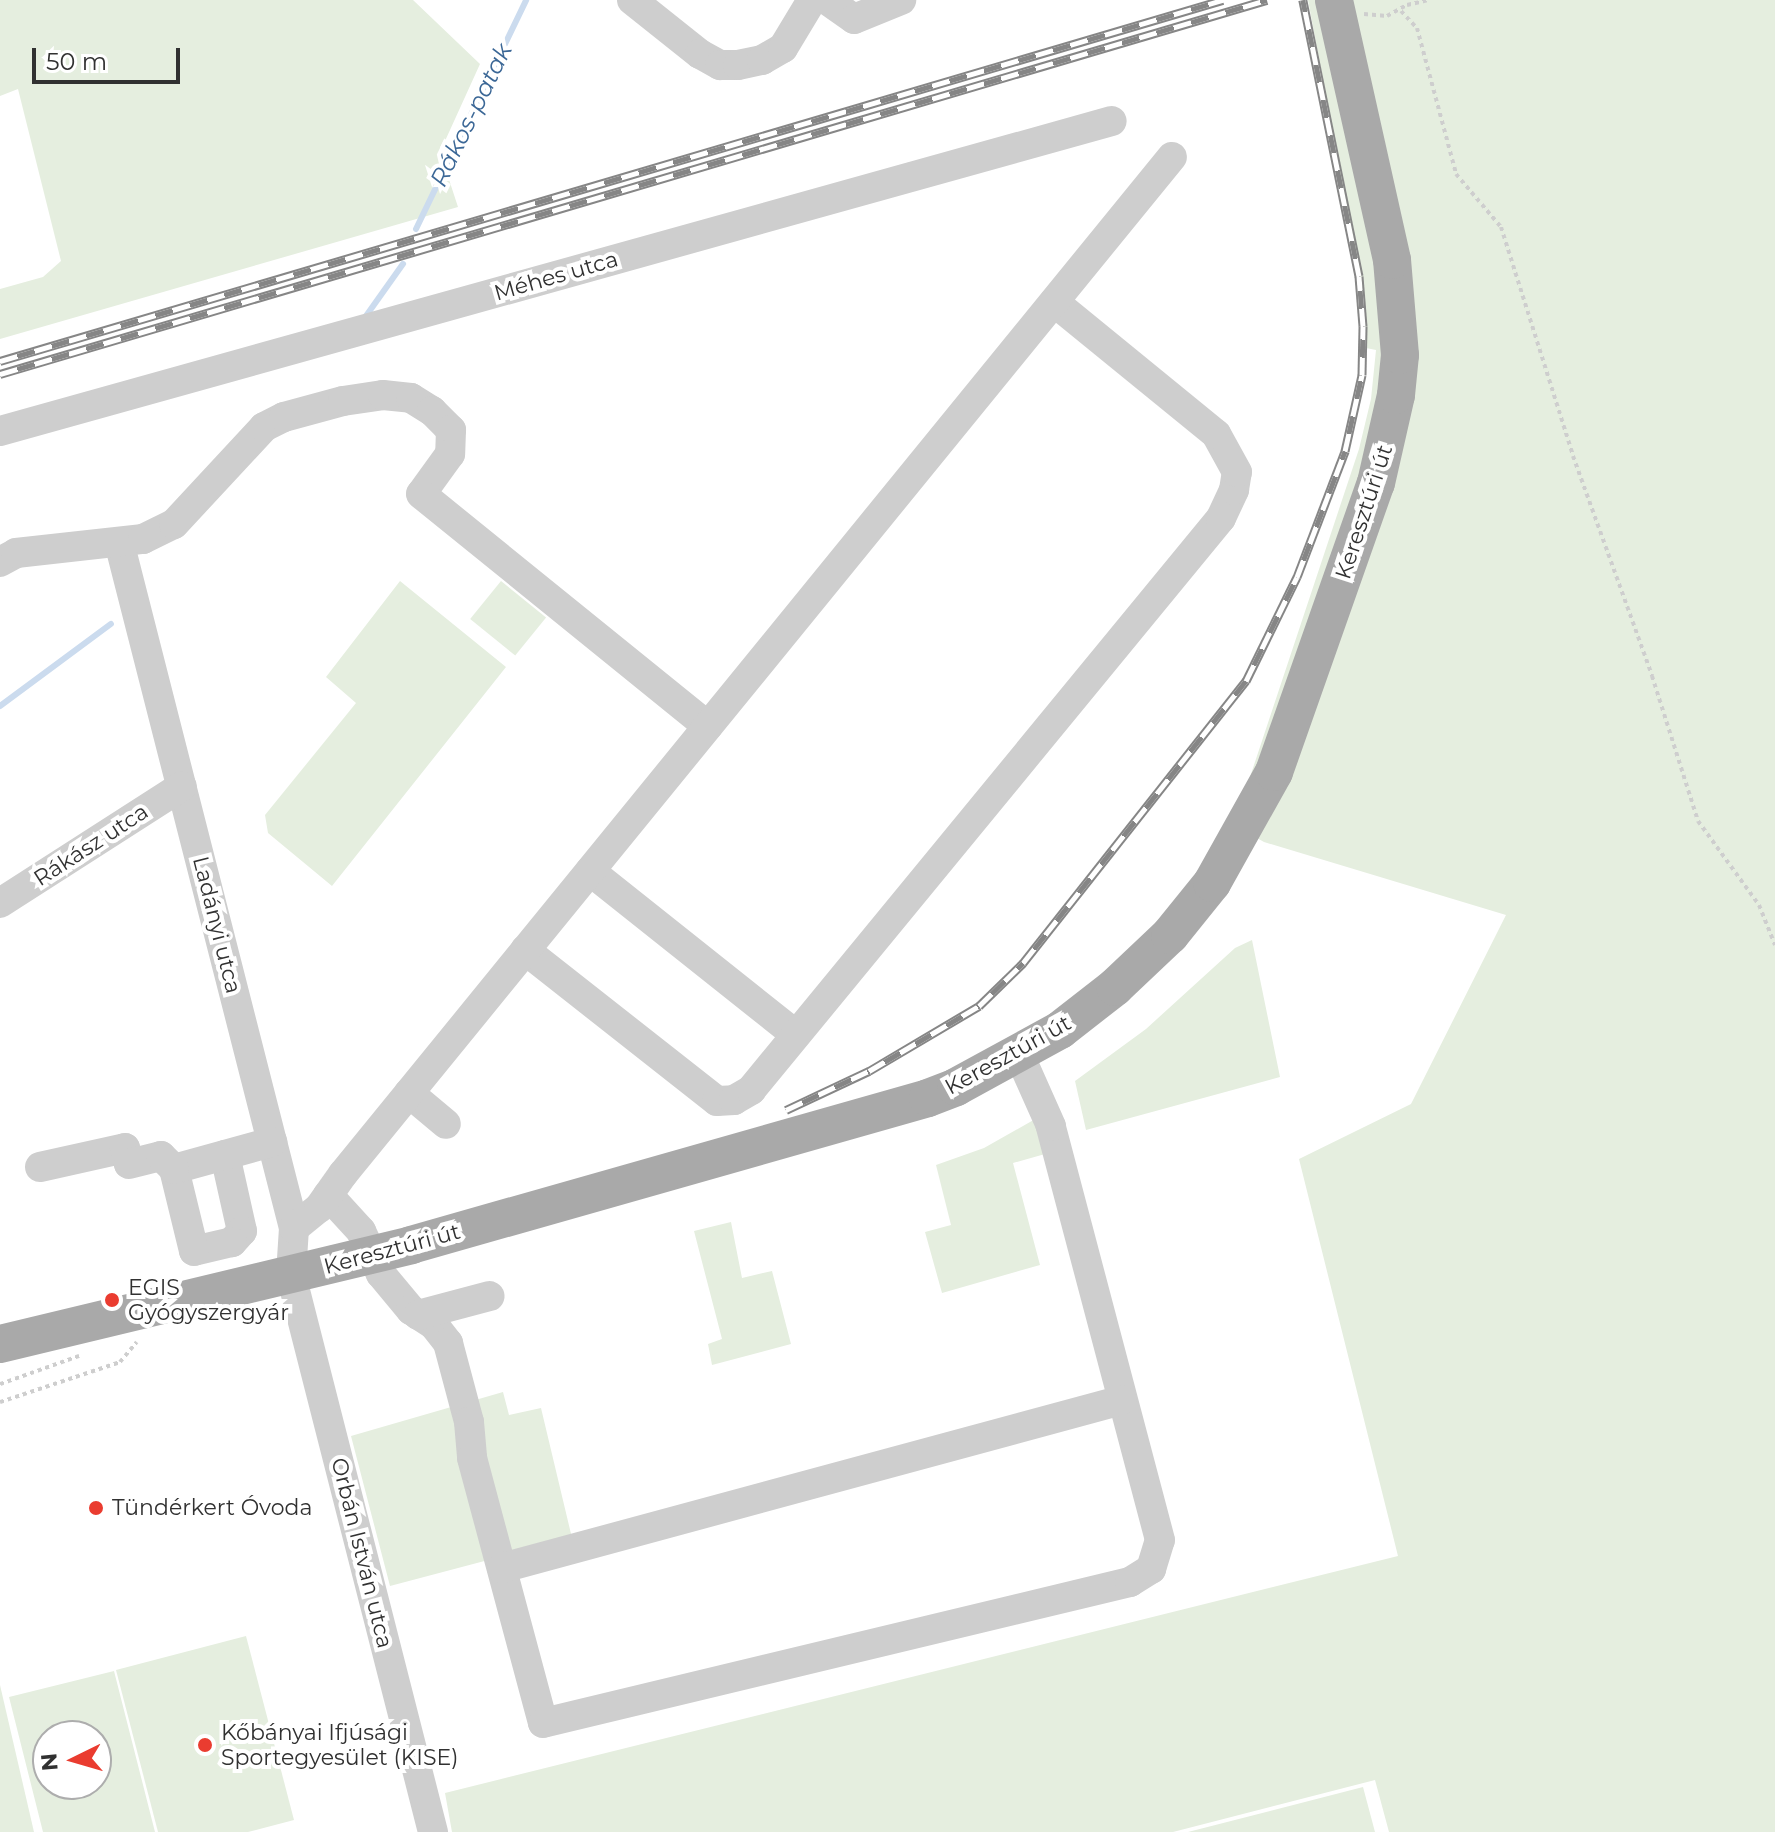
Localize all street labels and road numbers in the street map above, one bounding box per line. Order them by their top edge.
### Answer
street label: Méhes utca [491,246,621,306]
street label: Keresztúri út [1330,441,1398,583]
street label: Rákász utca [29,798,153,892]
street label: Ladányi utca [187,854,247,996]
street label: Keresztúri út [940,1010,1076,1100]
street label: Keresztúri út [321,1218,463,1280]
street label: Orbán István utca [326,1455,398,1651]

